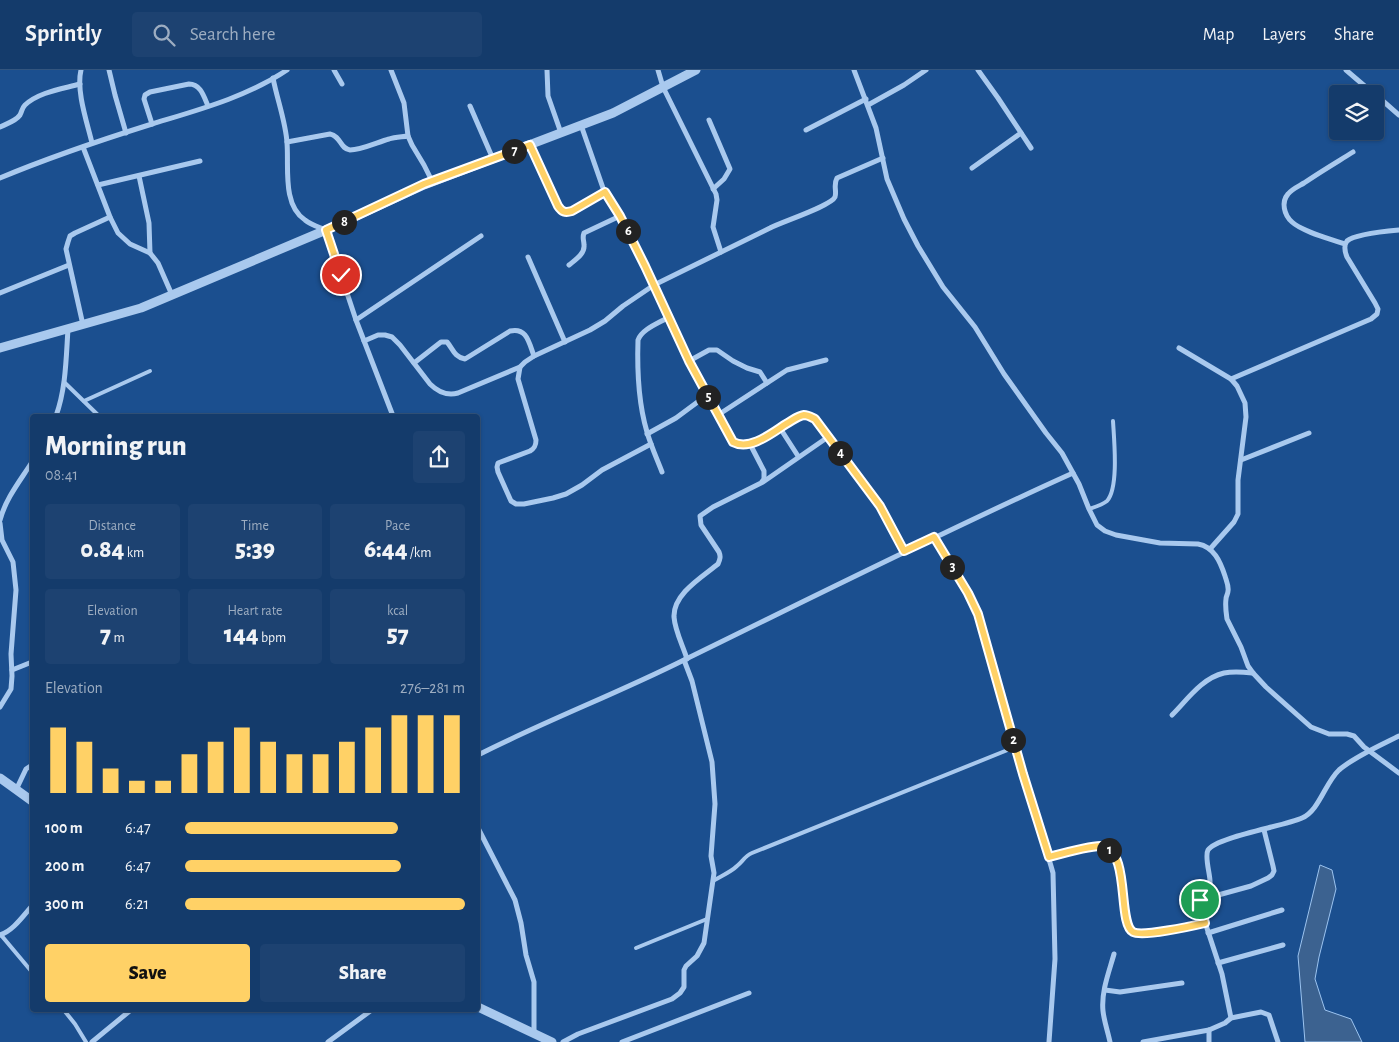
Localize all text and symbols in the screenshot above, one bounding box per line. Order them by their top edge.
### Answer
search box [132,12,482,57]
icon: search [150,21,178,49]
text: Sprintly [25,22,102,46]
text: Search here [190,25,276,44]
text: Map [1203,26,1234,44]
text: Layers [1262,26,1306,44]
text: Share [1334,26,1374,44]
map controls [1329,85,1384,140]
button: layers [1329,85,1384,140]
pin: 7 [502,138,526,164]
text: 7 [511,144,518,158]
pin: 8 [332,210,356,234]
text: 8 [341,215,348,229]
pin: 6 [616,218,640,244]
text: 6 [625,224,632,238]
pin [320,254,362,296]
icon: check [327,261,355,289]
pin: 5 [696,384,720,410]
text: 5 [705,390,712,404]
button: share [413,431,465,483]
text: Morning run [45,433,187,461]
pin: 4 [828,440,852,466]
text: 4 [837,446,844,460]
text: 08:41 [45,467,78,483]
text: Distance [89,519,136,533]
text: Time [241,519,269,533]
text: Pace [385,519,410,533]
text: 0.84 [80,537,124,562]
text: 5:39 [235,537,275,562]
text: 6:44 [364,537,408,562]
text: km [124,546,144,560]
text: /km [408,546,431,560]
pin: 3 [940,554,964,580]
text: 3 [949,560,956,574]
text: Elevation [87,604,138,618]
text: Heart rate [228,604,282,618]
text: kcal [387,604,408,618]
text: 7 [100,622,111,647]
text: 144 [224,622,259,647]
text: 57 [387,622,409,647]
text: m [111,631,125,645]
text: bpm [259,631,286,645]
text: Elevation [45,680,103,696]
text: 276–281 m [400,680,465,696]
pin: 2 [1000,728,1026,752]
text: 2 [1010,733,1017,747]
text: 100 m [45,820,83,836]
text: 6:47 [125,820,151,836]
pin: 1 [1096,838,1122,862]
text: 1 [1107,843,1112,857]
text: 200 m [45,858,85,874]
text: 6:47 [125,858,151,874]
pin [1179,879,1221,921]
icon: arrive [1186,886,1214,914]
text: 300 m [45,896,84,912]
text: 6:21 [125,896,149,912]
button: Save [45,944,250,1002]
button: Share [260,944,465,1002]

